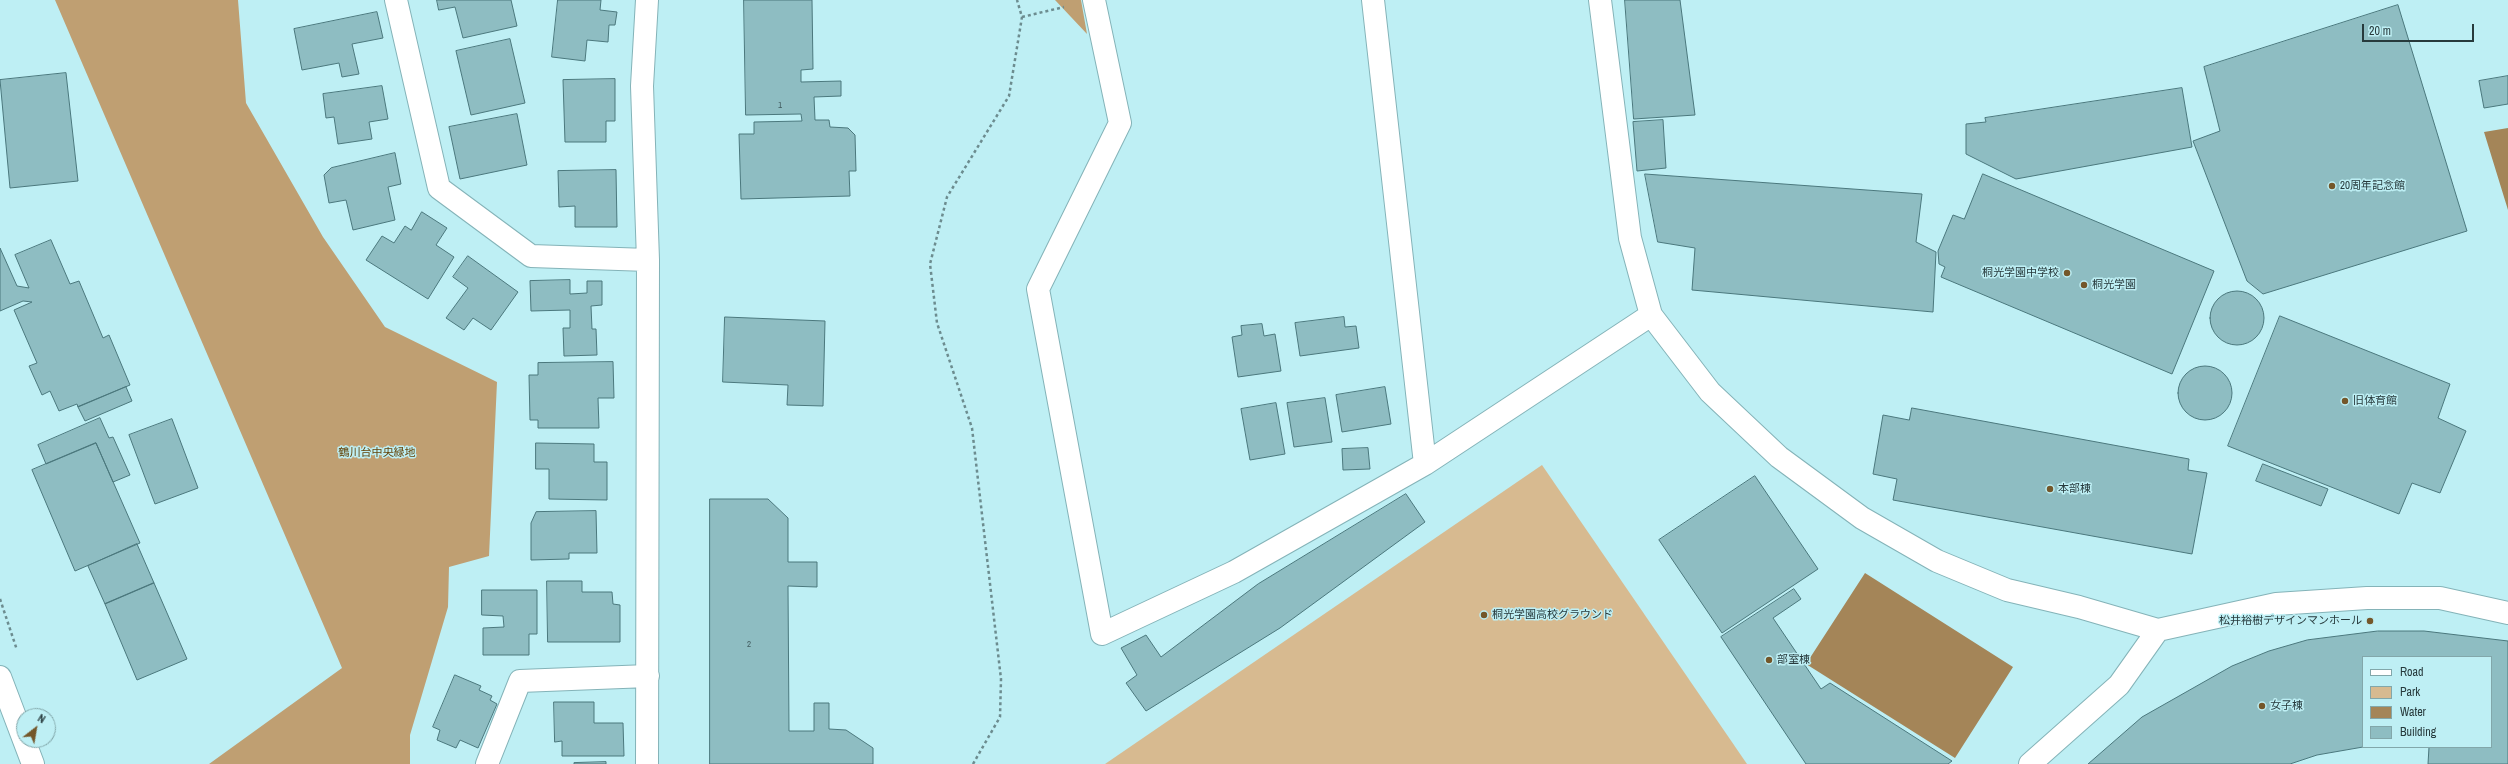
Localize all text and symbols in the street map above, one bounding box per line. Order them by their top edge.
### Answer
scale bar [2364,16,2476,42]
text: 20 m [2369,23,2391,39]
house number: 1 [778,101,782,111]
place label: 20周年記念館 [2340,179,2405,193]
marker: 20周年記念館 [2327,181,2337,191]
place label: 桐光学園中学校 [1982,266,2059,280]
marker: 桐光学園中学校 [2062,268,2072,278]
place label: 桐光学園 [2092,278,2136,292]
marker: 桐光学園 [2079,280,2089,290]
place label: 旧体育館 [2353,394,2397,408]
marker: 旧体育館 [2340,396,2350,406]
park label: 鶴川台中央緑地 [339,446,415,460]
place label: 本部棟 [2058,482,2091,496]
marker: 本部棟 [2045,484,2055,494]
place label: 桐光学園高校グラウンド [1492,608,1613,622]
marker: 桐光学園高校グラウンド [1479,610,1489,620]
place label: 松井裕樹デザインマンホール [2219,614,2362,628]
marker: 松井裕樹デザインマンホール [2365,616,2375,626]
house number: 2 [747,640,751,650]
place label: 部室棟 [1777,653,1810,667]
marker: 部室棟 [1764,655,1774,665]
legend [2362,656,2492,748]
text: Road [2400,664,2424,680]
text: Park [2400,684,2420,700]
place label: 女子棟 [2270,699,2303,713]
marker: 女子棟 [2257,701,2267,711]
text: Water [2400,704,2426,720]
north arrow [16,708,56,748]
text: N [35,711,48,726]
text: Building [2400,724,2436,740]

